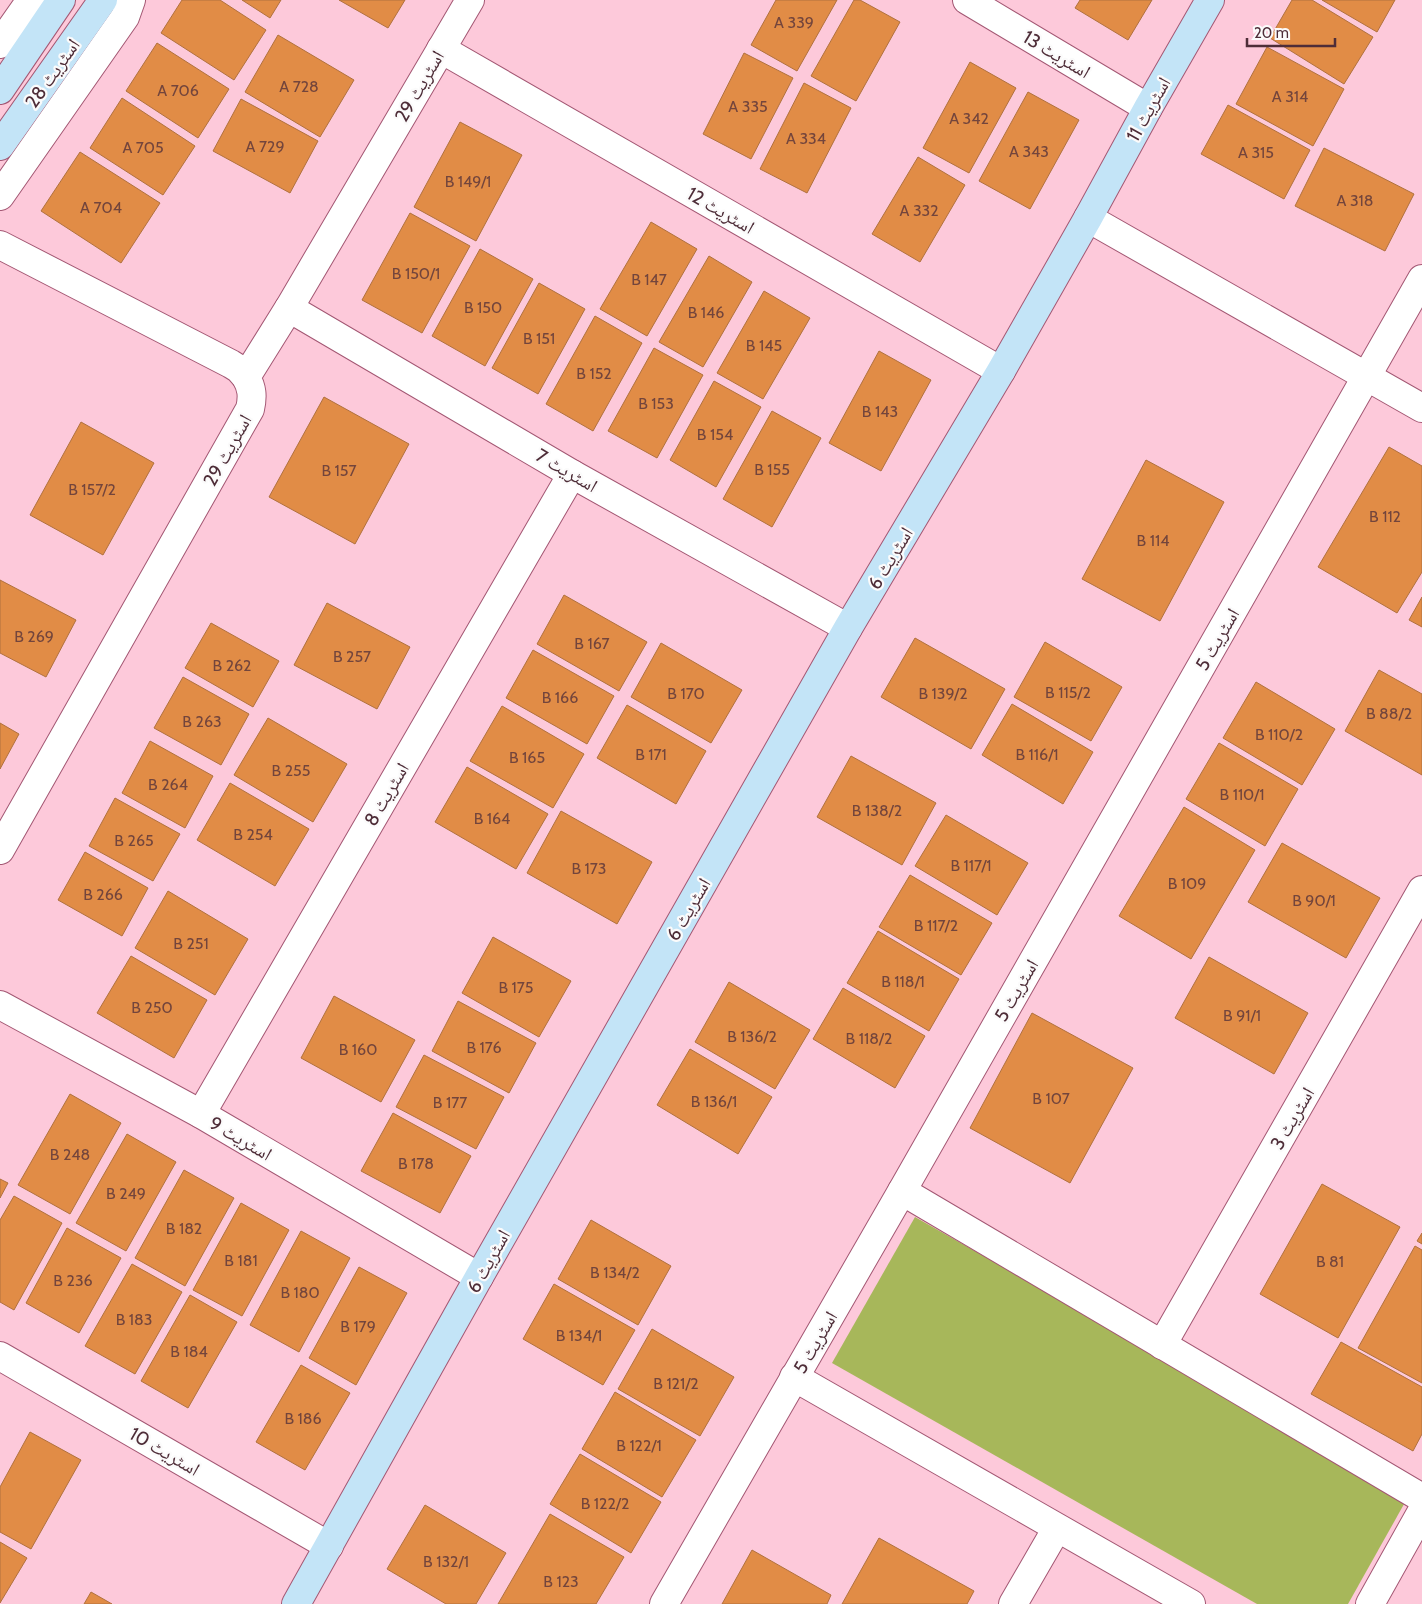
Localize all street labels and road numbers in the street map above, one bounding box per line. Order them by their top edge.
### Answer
street label: اسٹریٹ 13 [1019,25,1095,83]
street label: اسٹریٹ 28 [20,34,85,112]
street label: اسٹریٹ 29 [390,46,449,126]
street label: اسٹریٹ 11 [1121,73,1176,146]
street label: اسٹریٹ 12 [683,182,759,239]
street label: اسٹریٹ 29 [198,410,257,490]
street label: اسٹریٹ 7 [532,444,602,497]
street label: اسٹریٹ 6 [863,523,918,594]
street label: اسٹریٹ 5 [1190,604,1244,675]
street label: اسٹریٹ 8 [359,758,414,830]
street label: اسٹریٹ 6 [661,874,716,945]
street label: اسٹریٹ 5 [989,955,1043,1026]
street label: اسٹریٹ 3 [1265,1083,1319,1154]
street label: اسٹریٹ 9 [205,1111,276,1166]
street label: اسٹریٹ 6 [462,1226,515,1297]
street label: اسٹریٹ 5 [788,1307,842,1378]
street label: اسٹریٹ 10 [126,1422,204,1481]

